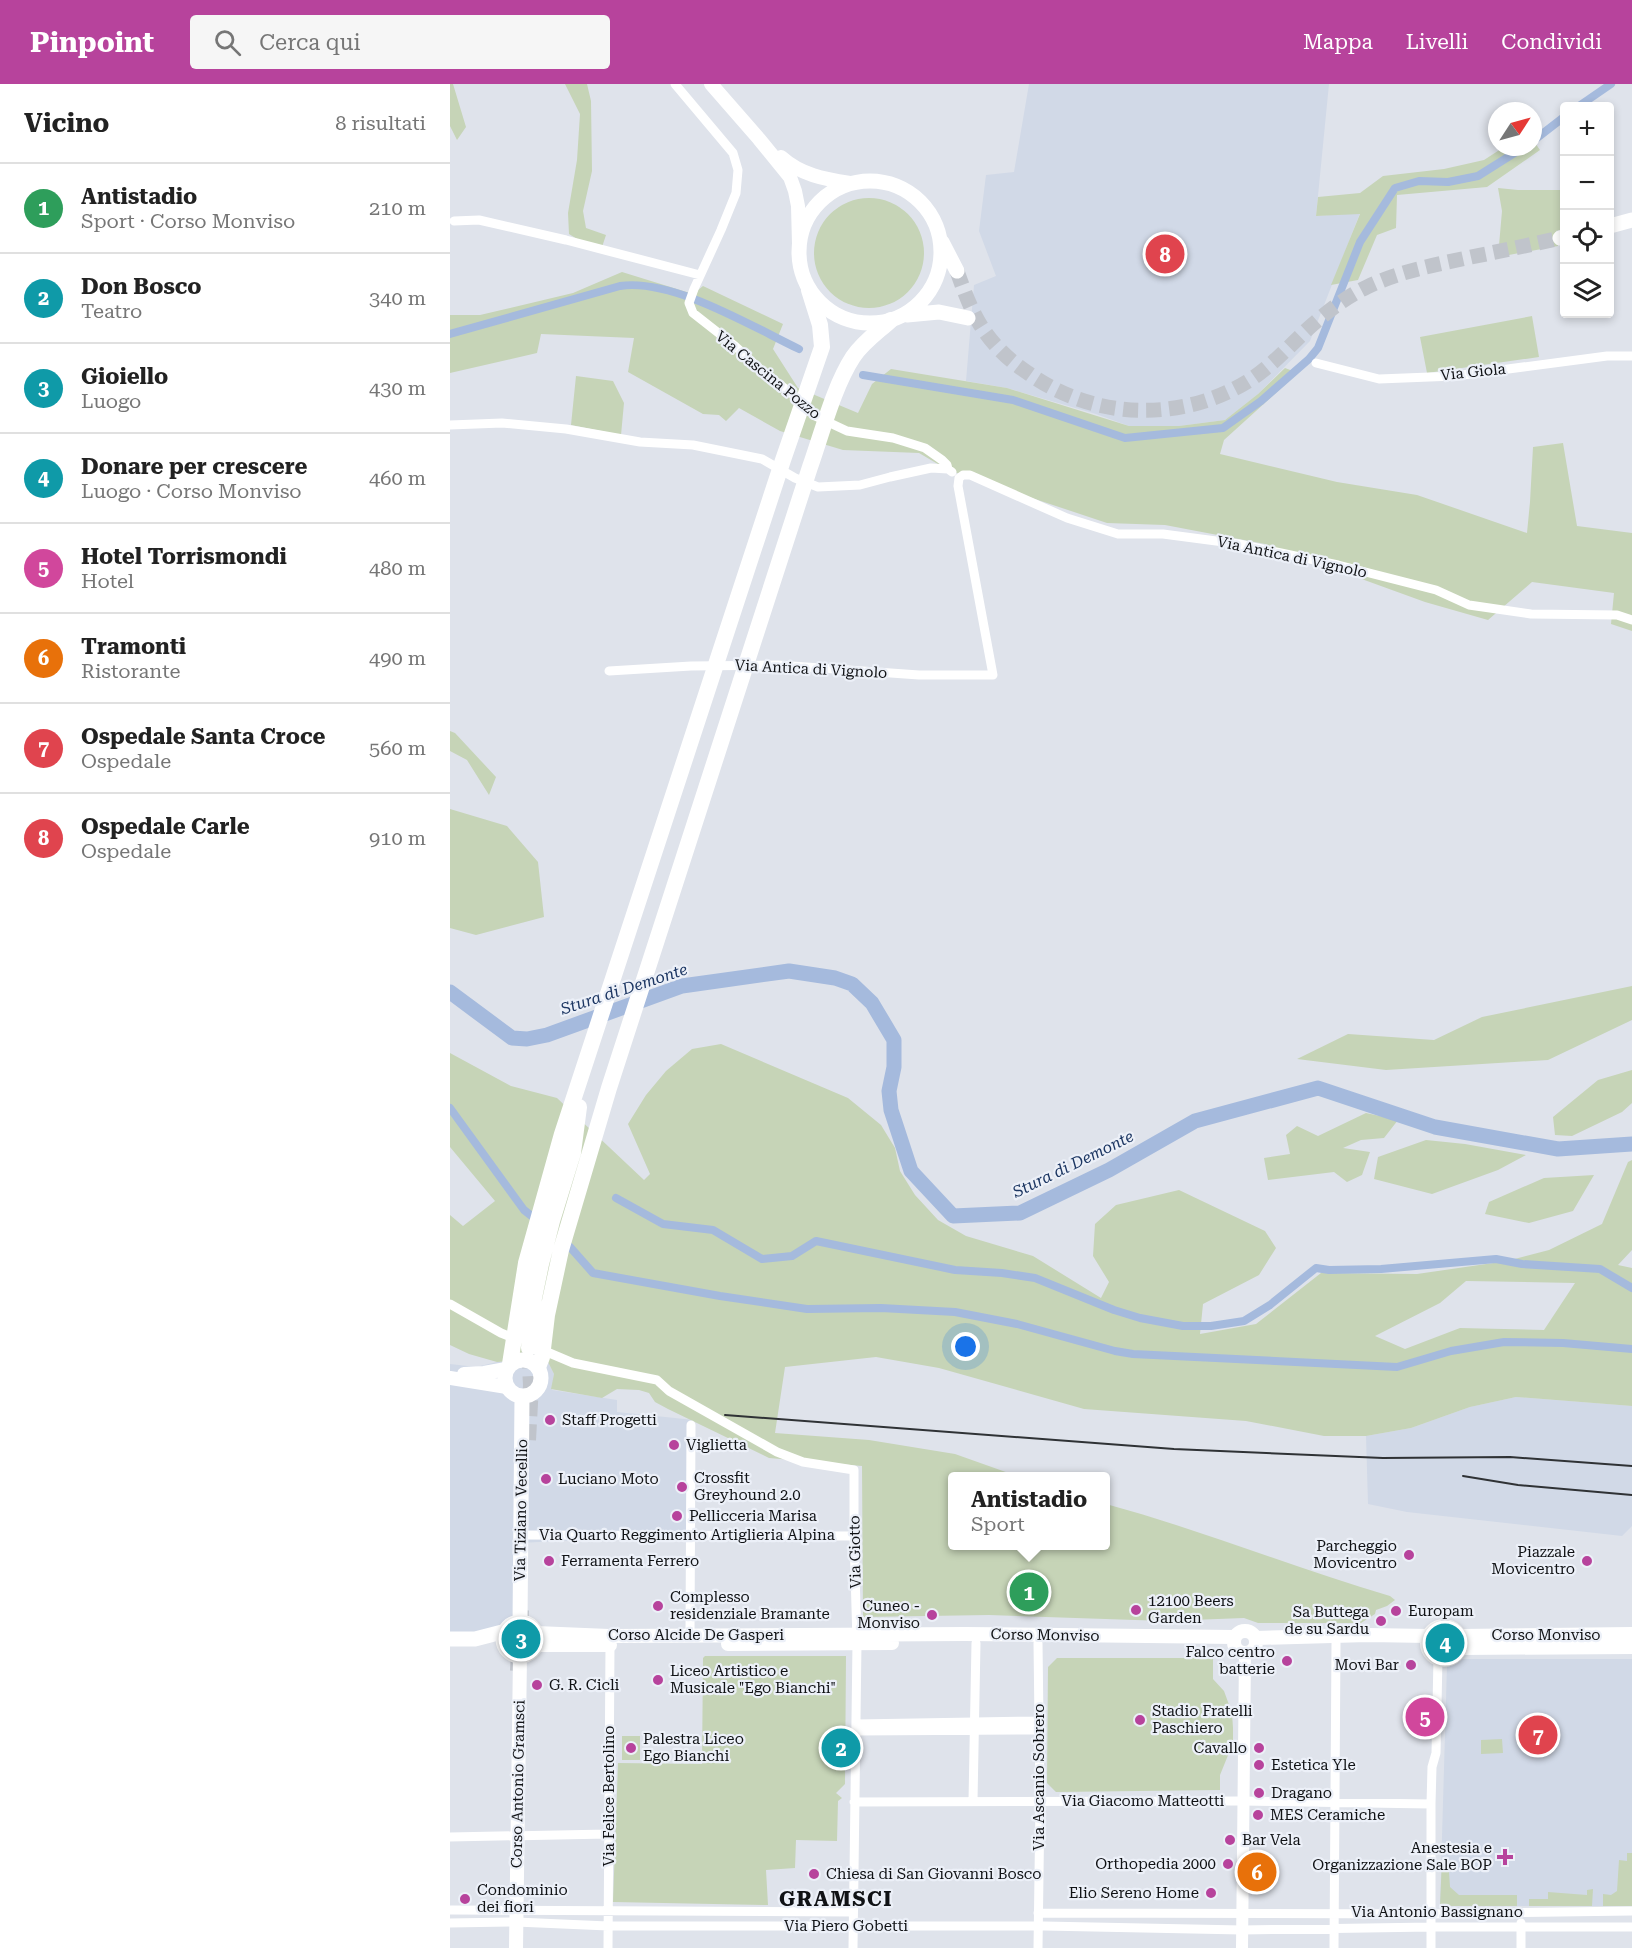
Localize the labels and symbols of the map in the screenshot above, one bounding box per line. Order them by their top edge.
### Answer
north arrow [1488,102,1542,156]
pin: 8 [1146,232,1184,276]
street label: Via Cascina Pozzo [712,327,824,423]
street label: Via Giola [1439,360,1507,384]
street label: Via Antica di Vignolo [1215,532,1369,582]
street label: Via Antica di Vignolo [734,656,888,682]
water label: Stura di Demonte [557,960,690,1019]
water label: Stura di Demonte [1009,1126,1137,1202]
your location [951,1332,980,1361]
place label: Staff Progetti [562,1411,657,1429]
marker: Staff Progetti [543,1413,557,1427]
place label: Viglietta [686,1436,747,1454]
marker: Viglietta [667,1438,681,1452]
street label: Via Tiziano Vecellio [511,1439,531,1581]
place label: Crossfit Greyhound 2.0 [694,1469,801,1504]
place label: Luciano Moto [558,1470,659,1488]
marker: Luciano Moto [539,1472,553,1486]
marker: Crossfit Greyhound 2.0 [675,1480,689,1494]
place label: Pellicceria Marisa [689,1507,817,1525]
marker: Pellicceria Marisa [670,1509,684,1523]
street label: Via Giotto [845,1515,865,1589]
street label: Via Quarto Reggimento Artiglieria Alpina [539,1526,835,1544]
place label: Parcheggio Movicentro [1313,1537,1397,1572]
place label: Piazzale Movicentro [1491,1543,1575,1578]
marker: Parcheggio Movicentro [1402,1548,1416,1562]
place label: Ferramenta Ferrero [561,1552,699,1570]
marker: Ferramenta Ferrero [542,1554,556,1568]
marker: Piazzale Movicentro [1580,1554,1594,1568]
pin: 1 [1010,1570,1048,1614]
place label: Complesso residenziale Bramante [670,1588,830,1623]
place label: 12100 Beers Garden [1148,1592,1234,1627]
place label: Cuneo - Monviso [857,1597,920,1632]
marker: Complesso residenziale Bramante [651,1599,665,1613]
place label: Europam [1408,1602,1474,1620]
marker: 12100 Beers Garden [1129,1603,1143,1617]
place label: Sa Buttega de su Sardu [1285,1603,1370,1638]
marker: Europam [1389,1604,1403,1618]
marker: Cuneo - Monviso [925,1608,939,1622]
marker: Sa Buttega de su Sardu [1374,1614,1388,1628]
pin: 3 [502,1616,540,1662]
pin: 4 [1426,1620,1464,1666]
street label: Corso Monviso [990,1625,1100,1645]
street label: Corso Alcide De Gasperi [608,1626,784,1644]
street label: Corso Monviso [1492,1626,1600,1644]
place label: Falco centro batterie [1185,1643,1275,1678]
marker: Falco centro batterie [1280,1654,1294,1668]
place label: Movi Bar [1334,1656,1399,1674]
marker: Movi Bar [1404,1658,1418,1672]
place label: Liceo Artistico e Musicale "Ego Bianchi" [670,1662,836,1697]
marker: Liceo Artistico e Musicale "Ego Bianchi" [651,1673,665,1687]
place label: G. R. Cicli [549,1676,620,1694]
marker: G. R. Cicli [530,1678,544,1692]
pin: 5 [1406,1694,1444,1740]
street label: Corso Antonio Gramsci [508,1699,528,1868]
place label: Stadio Fratelli Paschiero [1152,1702,1253,1737]
street label: Via Ascanio Sobrero [1030,1704,1048,1850]
pin: 7 [1518,1712,1558,1758]
marker: Stadio Fratelli Paschiero [1133,1713,1147,1727]
street label: Via Felice Bertolino [600,1725,618,1867]
pin: 2 [822,1726,860,1770]
place label: Palestra Liceo Ego Bianchi [643,1730,744,1765]
place label: Cavallo [1193,1739,1247,1757]
marker: Palestra Liceo Ego Bianchi [624,1741,638,1755]
marker: Cavallo [1252,1741,1266,1755]
place label: Estetica Yle [1271,1756,1356,1774]
marker: Estetica Yle [1252,1758,1266,1772]
place label: Dragano [1271,1784,1332,1802]
marker: Dragano [1252,1786,1266,1800]
street label: Via Giacomo Matteotti [1062,1792,1225,1810]
place label: MES Ceramiche [1270,1806,1385,1824]
marker: MES Ceramiche [1251,1808,1265,1822]
place label: Bar Vela [1242,1831,1301,1849]
marker: Bar Vela [1223,1833,1237,1847]
place label: Anestesia e Organizzazione Sale BOP [1312,1839,1492,1874]
marker: Anestesia e Organizzazione Sale BOP [1496,1848,1514,1866]
pin: 6 [1238,1850,1276,1894]
place label: Orthopedia 2000 [1095,1855,1216,1873]
marker: Orthopedia 2000 [1221,1857,1235,1871]
place label: Chiesa di San Giovanni Bosco [826,1865,1041,1883]
marker: Chiesa di San Giovanni Bosco [807,1867,821,1881]
place label: Condominio dei fiori [477,1881,568,1916]
place label: Elio Sereno Home [1069,1884,1199,1902]
marker: Elio Sereno Home [1204,1886,1218,1900]
district label: GRAMSCI [779,1887,893,1911]
marker: Condominio dei fiori [458,1892,472,1906]
street label: Via Antonio Bassignano [1351,1903,1523,1921]
street label: Via Piero Gobetti [784,1917,908,1935]

